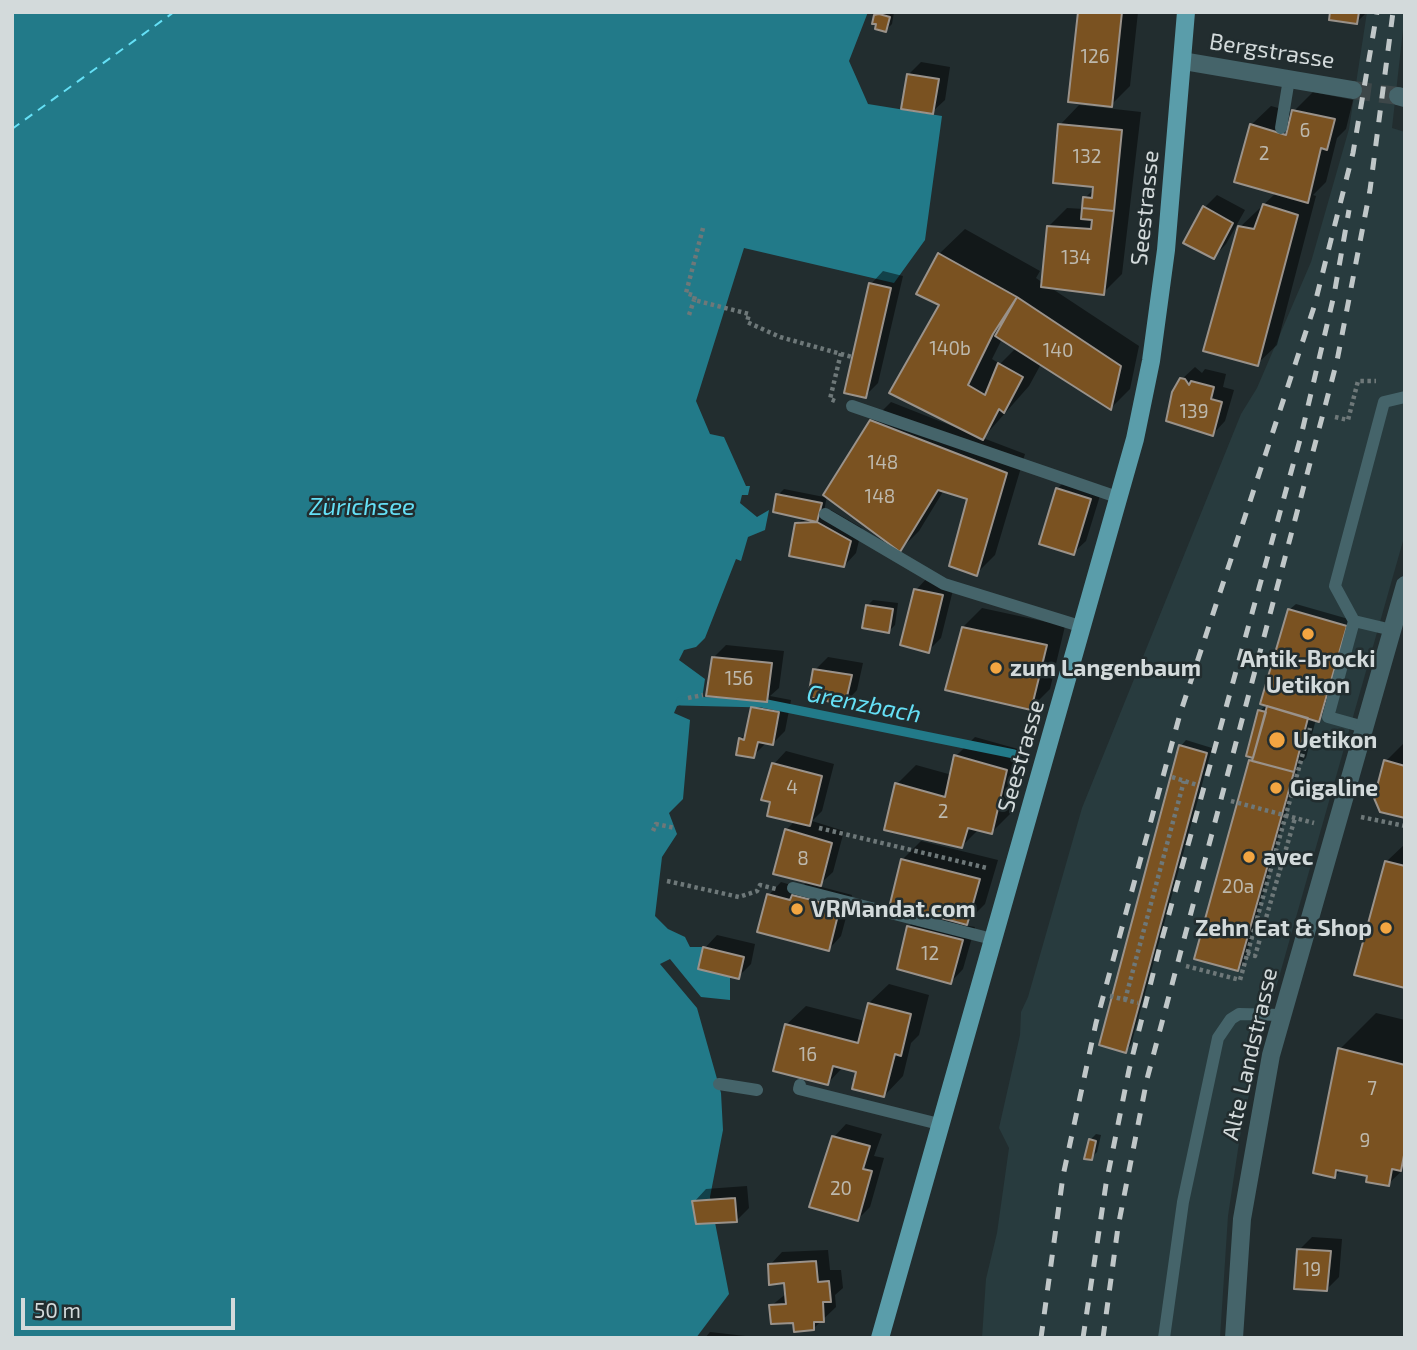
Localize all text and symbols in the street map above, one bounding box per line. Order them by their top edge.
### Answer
street label: Bergstrasse [1207,27,1337,75]
house number: 126 [1080,46,1110,68]
house number: 6 [1300,120,1310,142]
house number: 2 [1259,143,1269,165]
house number: 132 [1073,146,1101,168]
street label: Seestrasse [1125,149,1165,267]
house number: 134 [1061,247,1091,269]
house number: 140b [929,338,971,360]
house number: 140 [1043,340,1073,362]
house number: 139 [1180,401,1208,423]
house number: 148 [868,452,898,474]
house number: 148 [865,486,895,508]
water label: Zürichsee [309,493,415,521]
marker: Antik-Brocki Uetikon [1300,626,1316,642]
place label: Antik-Brocki Uetikon [1240,645,1376,699]
place label: zum Langenbaum [1010,654,1201,682]
marker: zum Langenbaum [988,660,1004,676]
house number: 156 [725,668,753,690]
water label: Grenzbach [804,679,924,729]
street label: Seestrasse [992,697,1050,815]
place label: Uetikon [1293,726,1377,754]
marker: Uetikon [1267,730,1287,750]
place label: Gigaline [1290,774,1378,802]
house number: 4 [786,777,798,799]
marker: Gigaline [1268,780,1284,796]
house number: 2 [938,801,948,823]
place label: avec [1263,843,1314,871]
house number: 8 [797,848,809,870]
marker: avec [1241,849,1257,865]
house number: 20a [1222,876,1254,898]
place label: VRMandat.com [811,895,976,923]
marker: VRMandat.com [789,901,805,917]
place label: Zehn Eat & Shop [1195,914,1372,942]
marker: Zehn Eat & Shop [1378,920,1394,936]
house number: 12 [921,943,939,965]
street label: Alte Landstrasse [1217,965,1283,1143]
house number: 16 [799,1044,817,1066]
house number: 7 [1367,1078,1377,1100]
house number: 9 [1360,1130,1370,1152]
house number: 20 [830,1178,852,1200]
house number: 19 [1303,1259,1321,1281]
scale bar [24,1284,238,1328]
text: 50 m [34,1297,81,1322]

